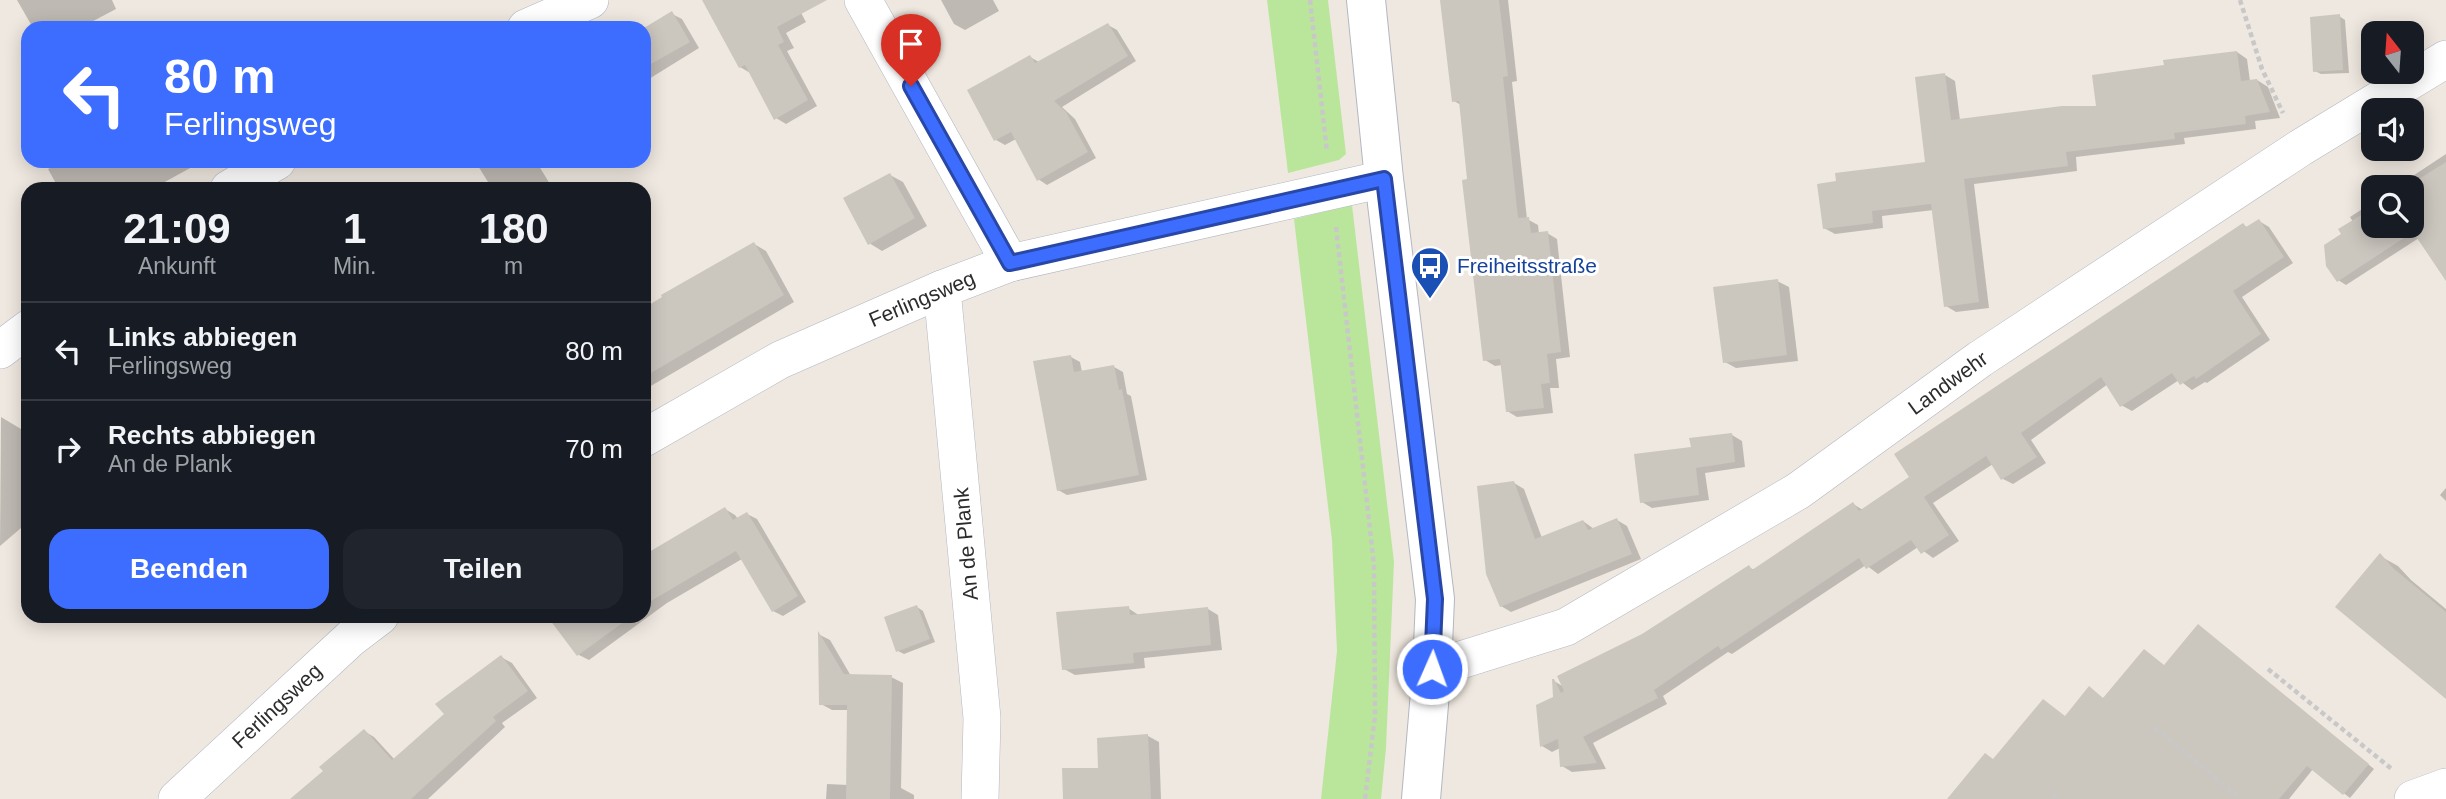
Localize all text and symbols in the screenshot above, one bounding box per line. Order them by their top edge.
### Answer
pin [881,14,941,86]
north arrow [2361,21,2424,84]
map controls [2361,21,2424,238]
icon: arrive [892,25,930,63]
icon: left [49,49,140,140]
text: 80 m [164,49,276,103]
button: sound [2361,98,2424,161]
text: Ferlingsweg [164,106,337,142]
button: search [2361,175,2424,238]
text: 21:09 [123,205,231,252]
text: 1 [343,205,366,252]
text: 180 [479,205,549,252]
bus stop icon: Freiheitsstraße [1409,245,1451,300]
text: Ankunft [138,253,216,279]
text: Min. [333,253,376,279]
text: m [504,253,523,279]
place label: Freiheitsstraße [1457,254,1597,277]
street label: Ferlingsweg [865,266,978,331]
text: Links abbiegen [108,322,297,352]
icon: left [49,332,87,370]
text: 80 m [565,336,623,366]
street label: Landwehr [1904,346,1992,419]
text: Ferlingsweg [108,353,232,379]
text: Rechts abbiegen [108,420,316,450]
icon: right [49,430,87,468]
text: 70 m [565,434,623,464]
text: An de Plank [108,451,232,477]
street label: An de Plank [949,486,982,601]
button: Beenden [49,529,329,609]
button: Teilen [343,529,623,609]
position arrow [1395,632,1469,706]
street label: Ferlingsweg [227,659,326,753]

